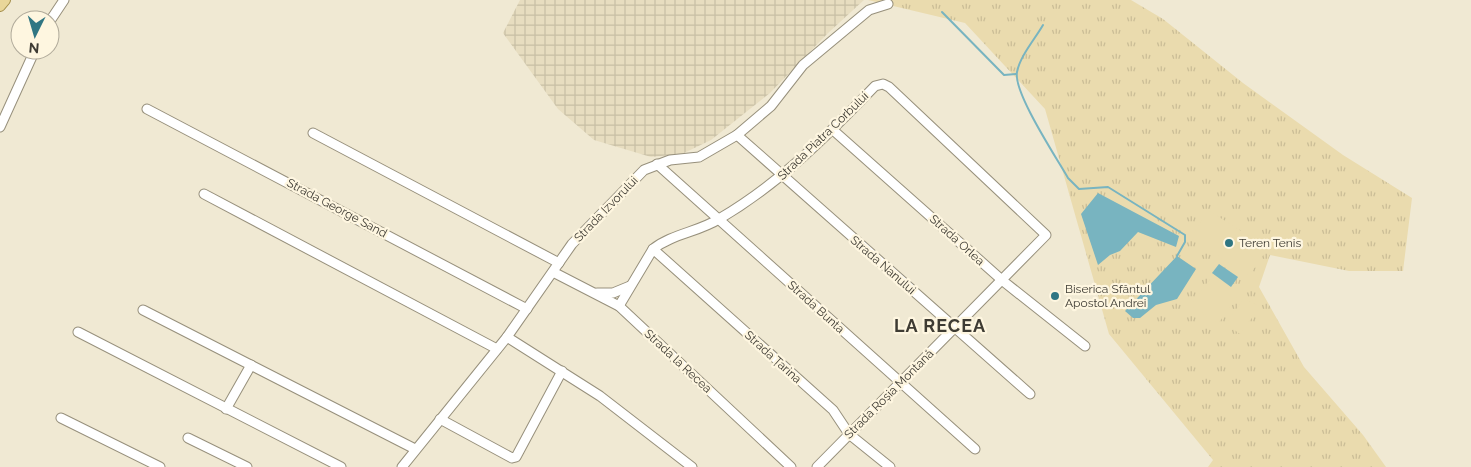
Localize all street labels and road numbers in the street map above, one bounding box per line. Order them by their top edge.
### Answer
street label: Strada Piatra Corbului [775,89,871,183]
street label: Strada Izvorului [571,173,641,245]
street label: Strada George Sand [284,176,390,240]
street label: Strada Orlea [927,212,987,268]
street label: Strada Nanului [848,233,918,297]
street label: Strada Bunta [785,278,847,336]
street label: Strada la Recea [642,326,714,396]
street label: Strada Țarina [742,328,804,386]
street label: Strada Roșia Montană [841,346,937,442]

